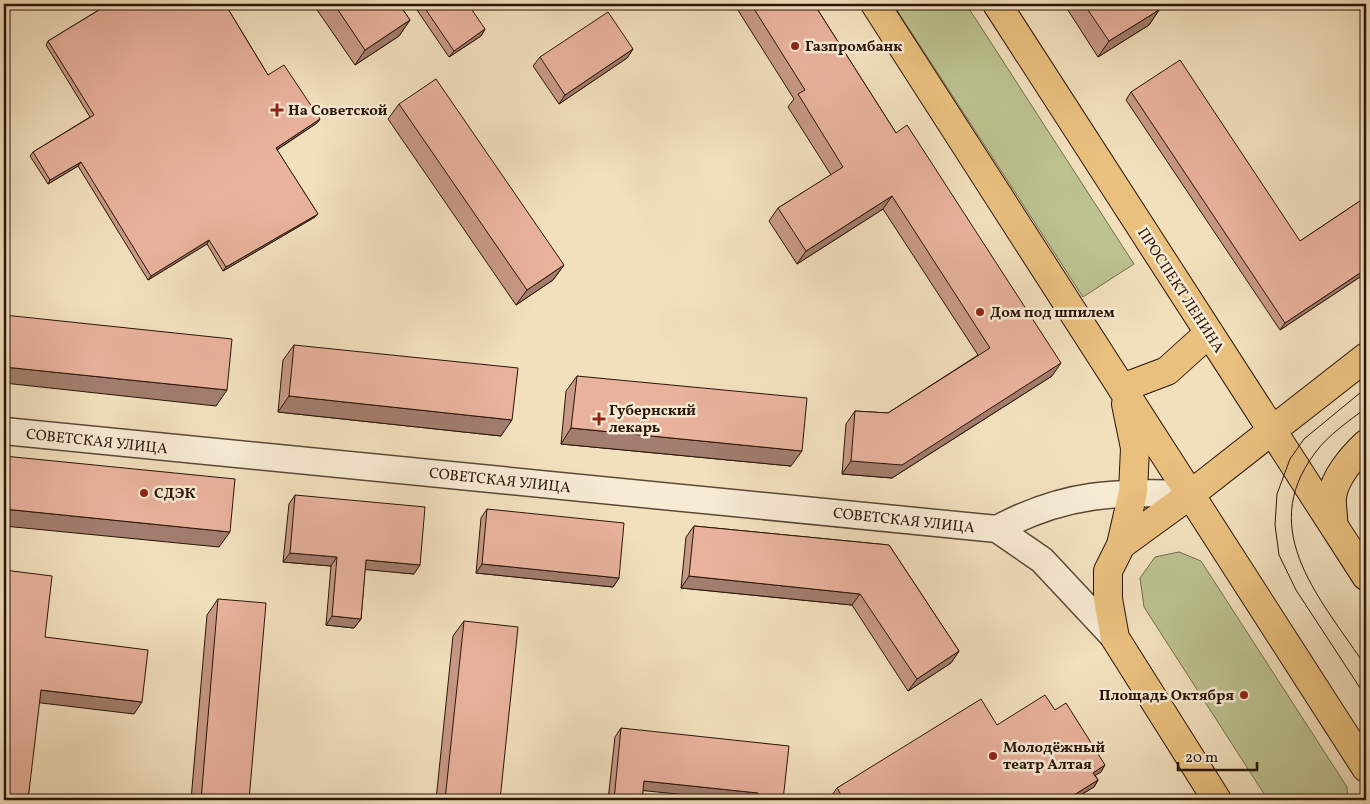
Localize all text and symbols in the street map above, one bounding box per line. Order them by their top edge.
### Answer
place label: Газпромбанк [805,37,902,58]
marker: Газпромбанк [789,40,801,52]
place label: На Советской [288,101,388,122]
marker: На Советской [270,103,284,117]
street label: ПРОСПЕКТ ЛЕНИНА [1131,224,1228,358]
place label: Дом под шпилем [990,303,1115,324]
marker: Дом под шпилем [974,306,986,318]
place label: Губернский лекарь [609,401,696,439]
marker: Губернский лекарь [593,413,605,425]
street label: СОВЕТСКАЯ УЛИЦА [25,425,169,460]
street label: СОВЕТСКАЯ УЛИЦА [428,464,572,499]
place label: СДЭК [154,484,195,505]
marker: СДЭК [138,487,150,499]
street label: СОВЕТСКАЯ УЛИЦА [832,504,976,539]
place label: Площадь Октября [1099,686,1234,707]
marker: Площадь Октября [1238,689,1250,701]
place label: Молодёжный театр Алтая [1003,738,1106,776]
scale bar [1178,739,1256,771]
text: 20 m [1185,748,1218,769]
marker: Молодёжный театр Алтая [987,750,999,762]

